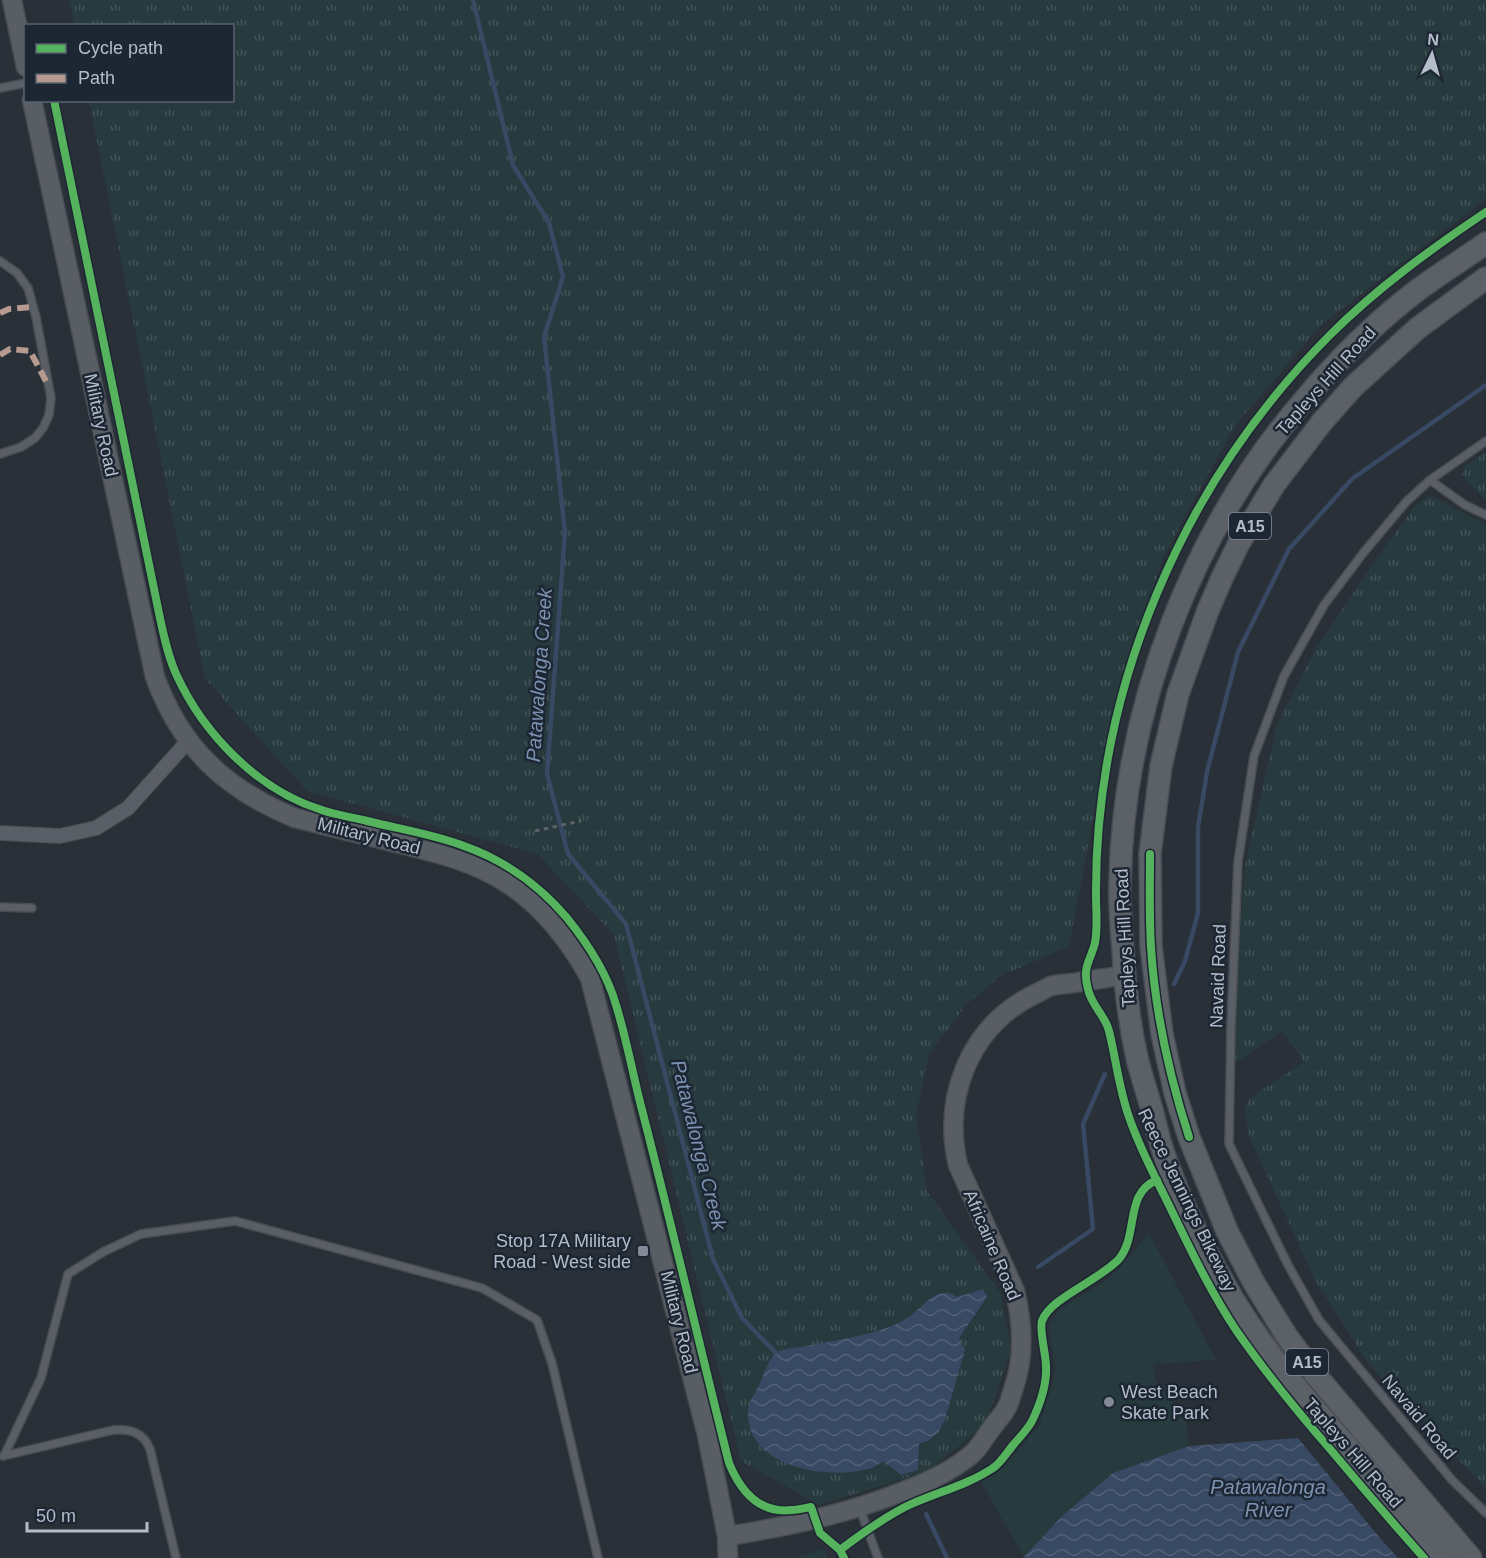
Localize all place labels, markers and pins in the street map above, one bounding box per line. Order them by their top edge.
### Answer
place label: Stop 17A Military Road - West side [493,1231,631,1272]
marker: Stop 17A Military Road - West side [636,1244,650,1258]
place label: West Beach Skate Park [1121,1382,1218,1423]
marker: West Beach Skate Park [1102,1395,1116,1409]

